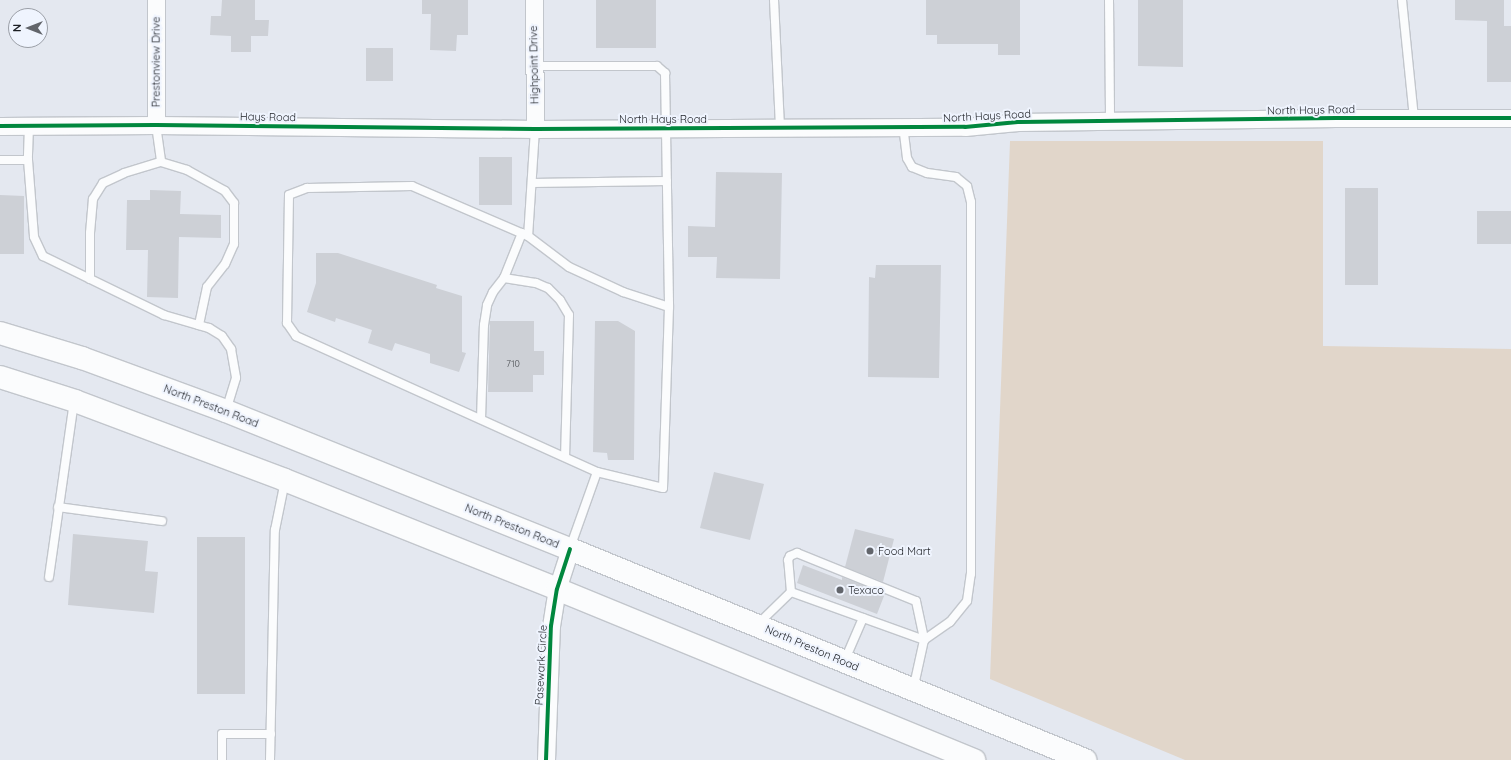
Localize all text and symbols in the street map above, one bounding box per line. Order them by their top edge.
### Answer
north arrow [8,8,48,48]
street label: Prestonview Drive [149,17,163,107]
text: N [10,24,24,32]
street label: Highpoint Drive [527,26,541,104]
street label: North Hays Road [1267,103,1355,117]
street label: North Hays Road [943,107,1031,125]
street label: Hays Road [240,110,296,124]
street label: North Hays Road [619,112,707,126]
house number: 710 [506,359,520,369]
street label: North Preston Road [162,382,260,430]
street label: North Preston Road [463,501,561,551]
place label: Food Mart [878,544,931,558]
marker: Food Mart [865,546,875,556]
place label: Texaco [848,583,884,597]
marker: Texaco [835,585,845,595]
street label: North Preston Road [763,622,861,674]
street label: Pasewark Circle [532,624,550,706]

